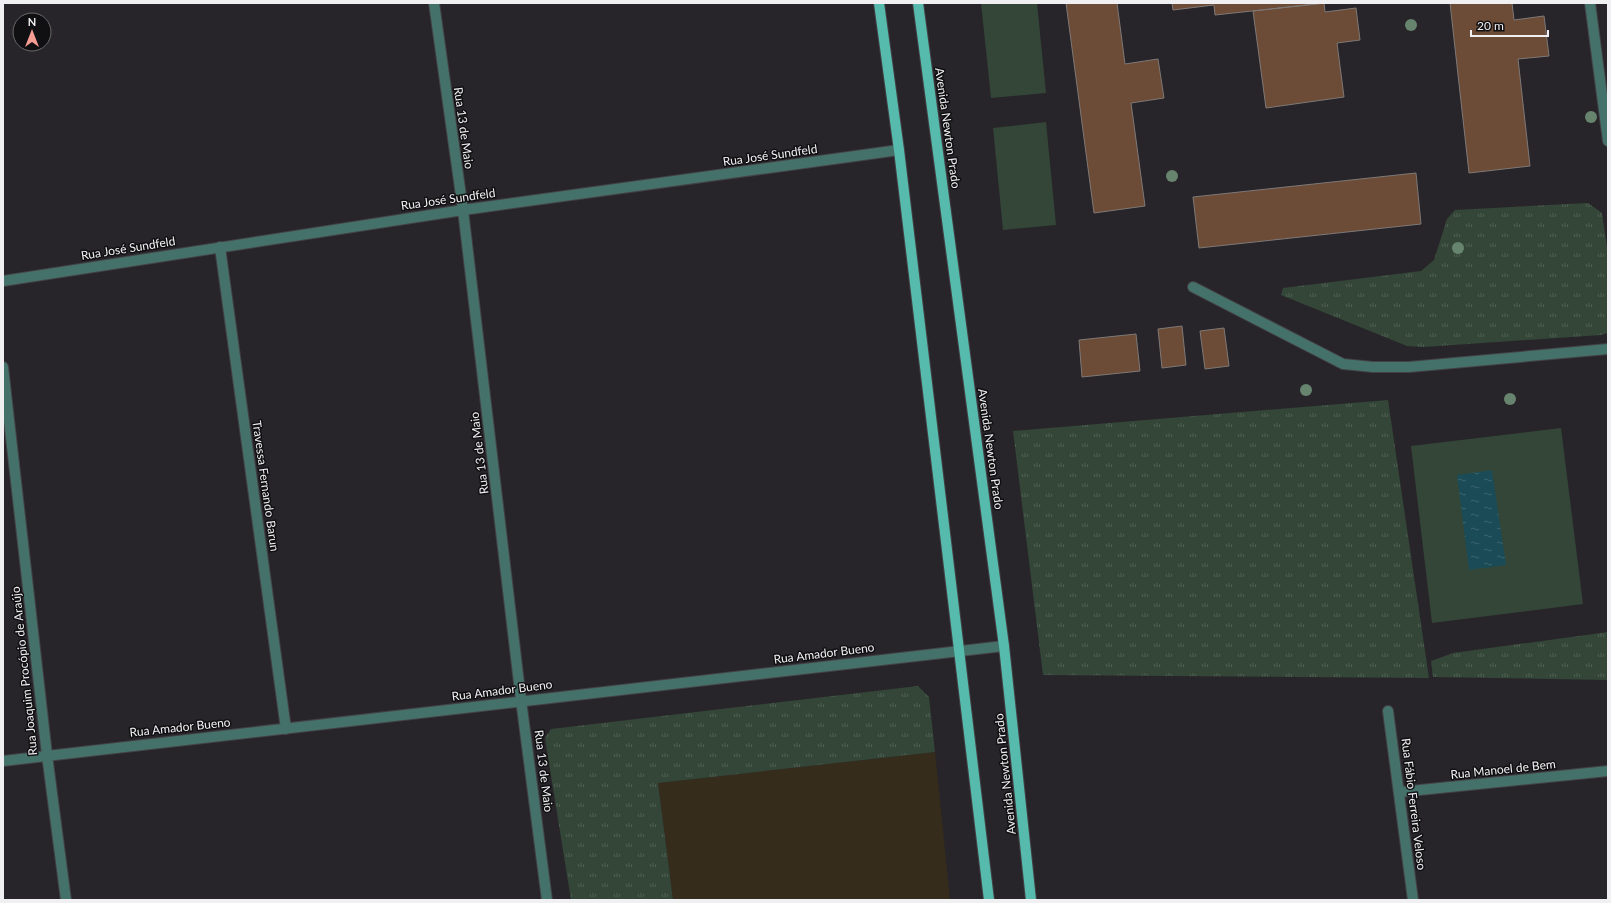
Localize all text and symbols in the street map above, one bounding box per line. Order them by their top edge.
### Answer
north arrow [12,12,52,52]
scale bar [1471,12,1548,38]
text: N [28,15,36,28]
text: 20 m [1477,18,1504,33]
street label: Avenida Newton Prado [932,67,964,189]
street label: Rua 13 de Maio [451,86,477,170]
street label: Rua José Sundfeld [722,141,818,169]
street label: Rua José Sundfeld [400,185,496,213]
street label: Rua José Sundfeld [80,233,176,263]
street label: Avenida Newton Prado [975,388,1007,510]
street label: Rua 13 de Maio [466,411,491,495]
street label: Travessa Fernando Barun [249,420,283,552]
street label: Rua Joaquim Procópio de Araújo [8,586,40,756]
street label: Rua Amador Bueno [773,639,875,667]
street label: Rua Amador Bueno [451,676,553,704]
street label: Avenida Newton Prado [991,713,1019,835]
street label: Rua Amador Bueno [129,714,231,740]
street label: Rua 13 de Maio [532,729,557,813]
street label: Rua Fábio Ferreira Veloso [1398,737,1430,871]
street label: Rua Manoel de Bem [1450,756,1556,782]

